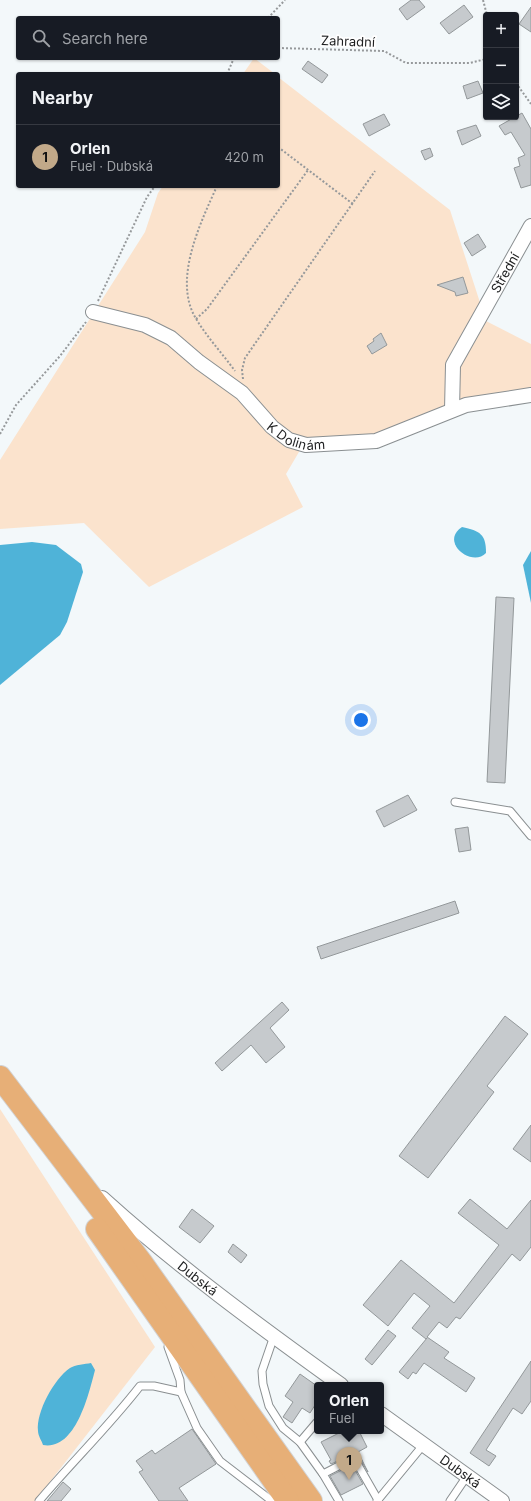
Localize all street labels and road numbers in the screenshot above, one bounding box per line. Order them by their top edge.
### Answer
street label: Zahradní [321,32,376,50]
street label: Střední [487,249,523,296]
street label: K Dolinám [264,418,326,453]
street label: Dubská [175,1258,221,1299]
street label: Dubská [437,1451,484,1491]

